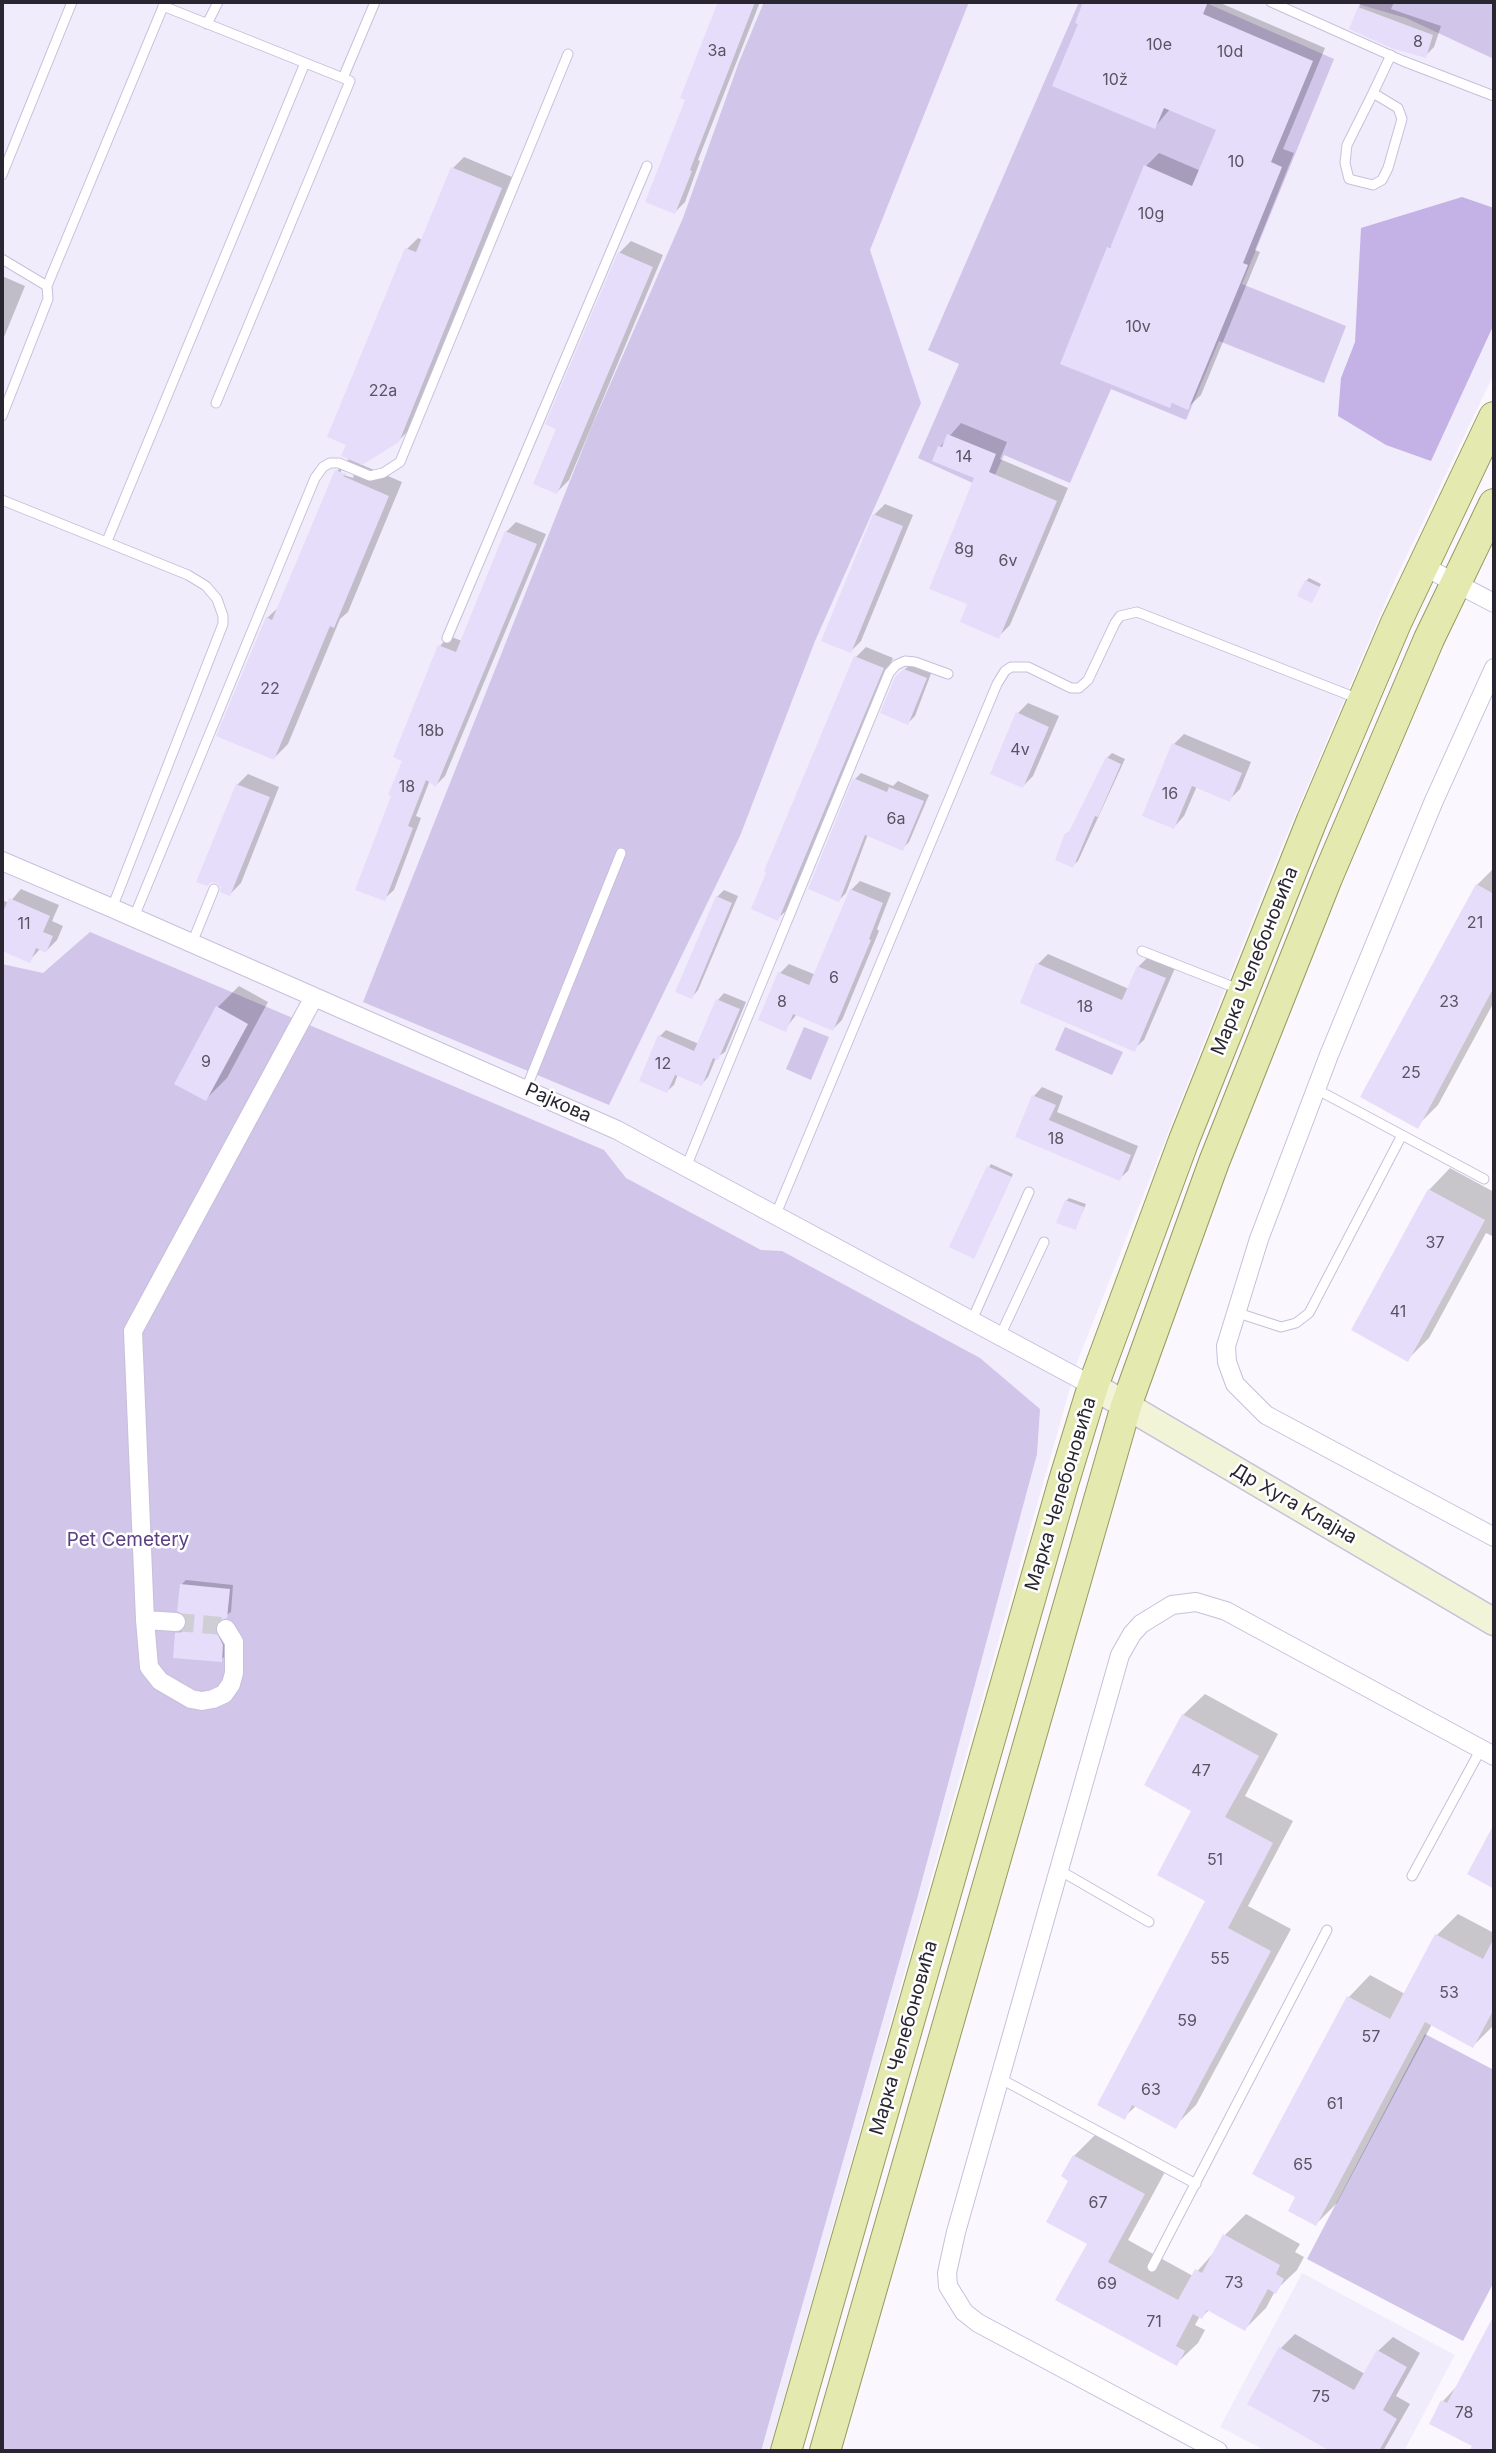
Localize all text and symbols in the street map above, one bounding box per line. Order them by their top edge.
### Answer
house number: 8 [1413,32,1423,52]
house number: 10e [1146,35,1172,55]
house number: 3a [708,41,726,61]
house number: 10d [1217,42,1243,62]
house number: 10ž [1102,70,1128,90]
house number: 10 [1228,152,1244,172]
house number: 10g [1138,204,1164,224]
house number: 10v [1125,317,1151,337]
house number: 22a [369,381,397,401]
house number: 14 [956,447,972,467]
house number: 8g [954,539,974,559]
house number: 6v [999,551,1017,571]
house number: 22 [260,679,280,699]
house number: 18b [418,721,444,741]
house number: 4v [1010,740,1030,760]
house number: 18 [399,777,415,797]
house number: 16 [1162,784,1178,804]
house number: 6a [887,809,905,829]
street label: Марка Челебоновића [1207,863,1303,1059]
house number: 21 [1467,913,1483,933]
house number: 11 [17,914,31,934]
house number: 6 [829,968,839,988]
house number: 8 [777,992,787,1012]
house number: 23 [1439,992,1459,1012]
house number: 18 [1077,997,1093,1017]
house number: 9 [201,1052,211,1072]
house number: 12 [655,1054,671,1074]
house number: 25 [1401,1063,1421,1083]
street label: Рајкова [521,1078,595,1128]
house number: 18 [1048,1129,1064,1149]
house number: 37 [1426,1233,1444,1253]
house number: 41 [1390,1302,1406,1322]
street label: Марка Челебоновића [1021,1394,1101,1594]
street label: Др Хуга Клајна [1227,1459,1361,1549]
park label: Pet Cemetery [67,1529,189,1551]
house number: 47 [1191,1761,1211,1781]
house number: 51 [1207,1850,1223,1870]
street label: Марка Челебоновића [865,1938,943,2138]
house number: 55 [1210,1949,1230,1969]
house number: 53 [1439,1983,1459,2003]
house number: 59 [1177,2011,1197,2031]
house number: 57 [1362,2027,1380,2047]
house number: 63 [1141,2080,1161,2100]
house number: 61 [1327,2094,1343,2114]
house number: 65 [1293,2155,1313,2175]
house number: 67 [1089,2193,1107,2213]
house number: 73 [1225,2273,1243,2293]
house number: 69 [1097,2274,1117,2294]
house number: 71 [1146,2312,1162,2332]
house number: 75 [1312,2387,1330,2407]
house number: 78 [1455,2403,1473,2423]

